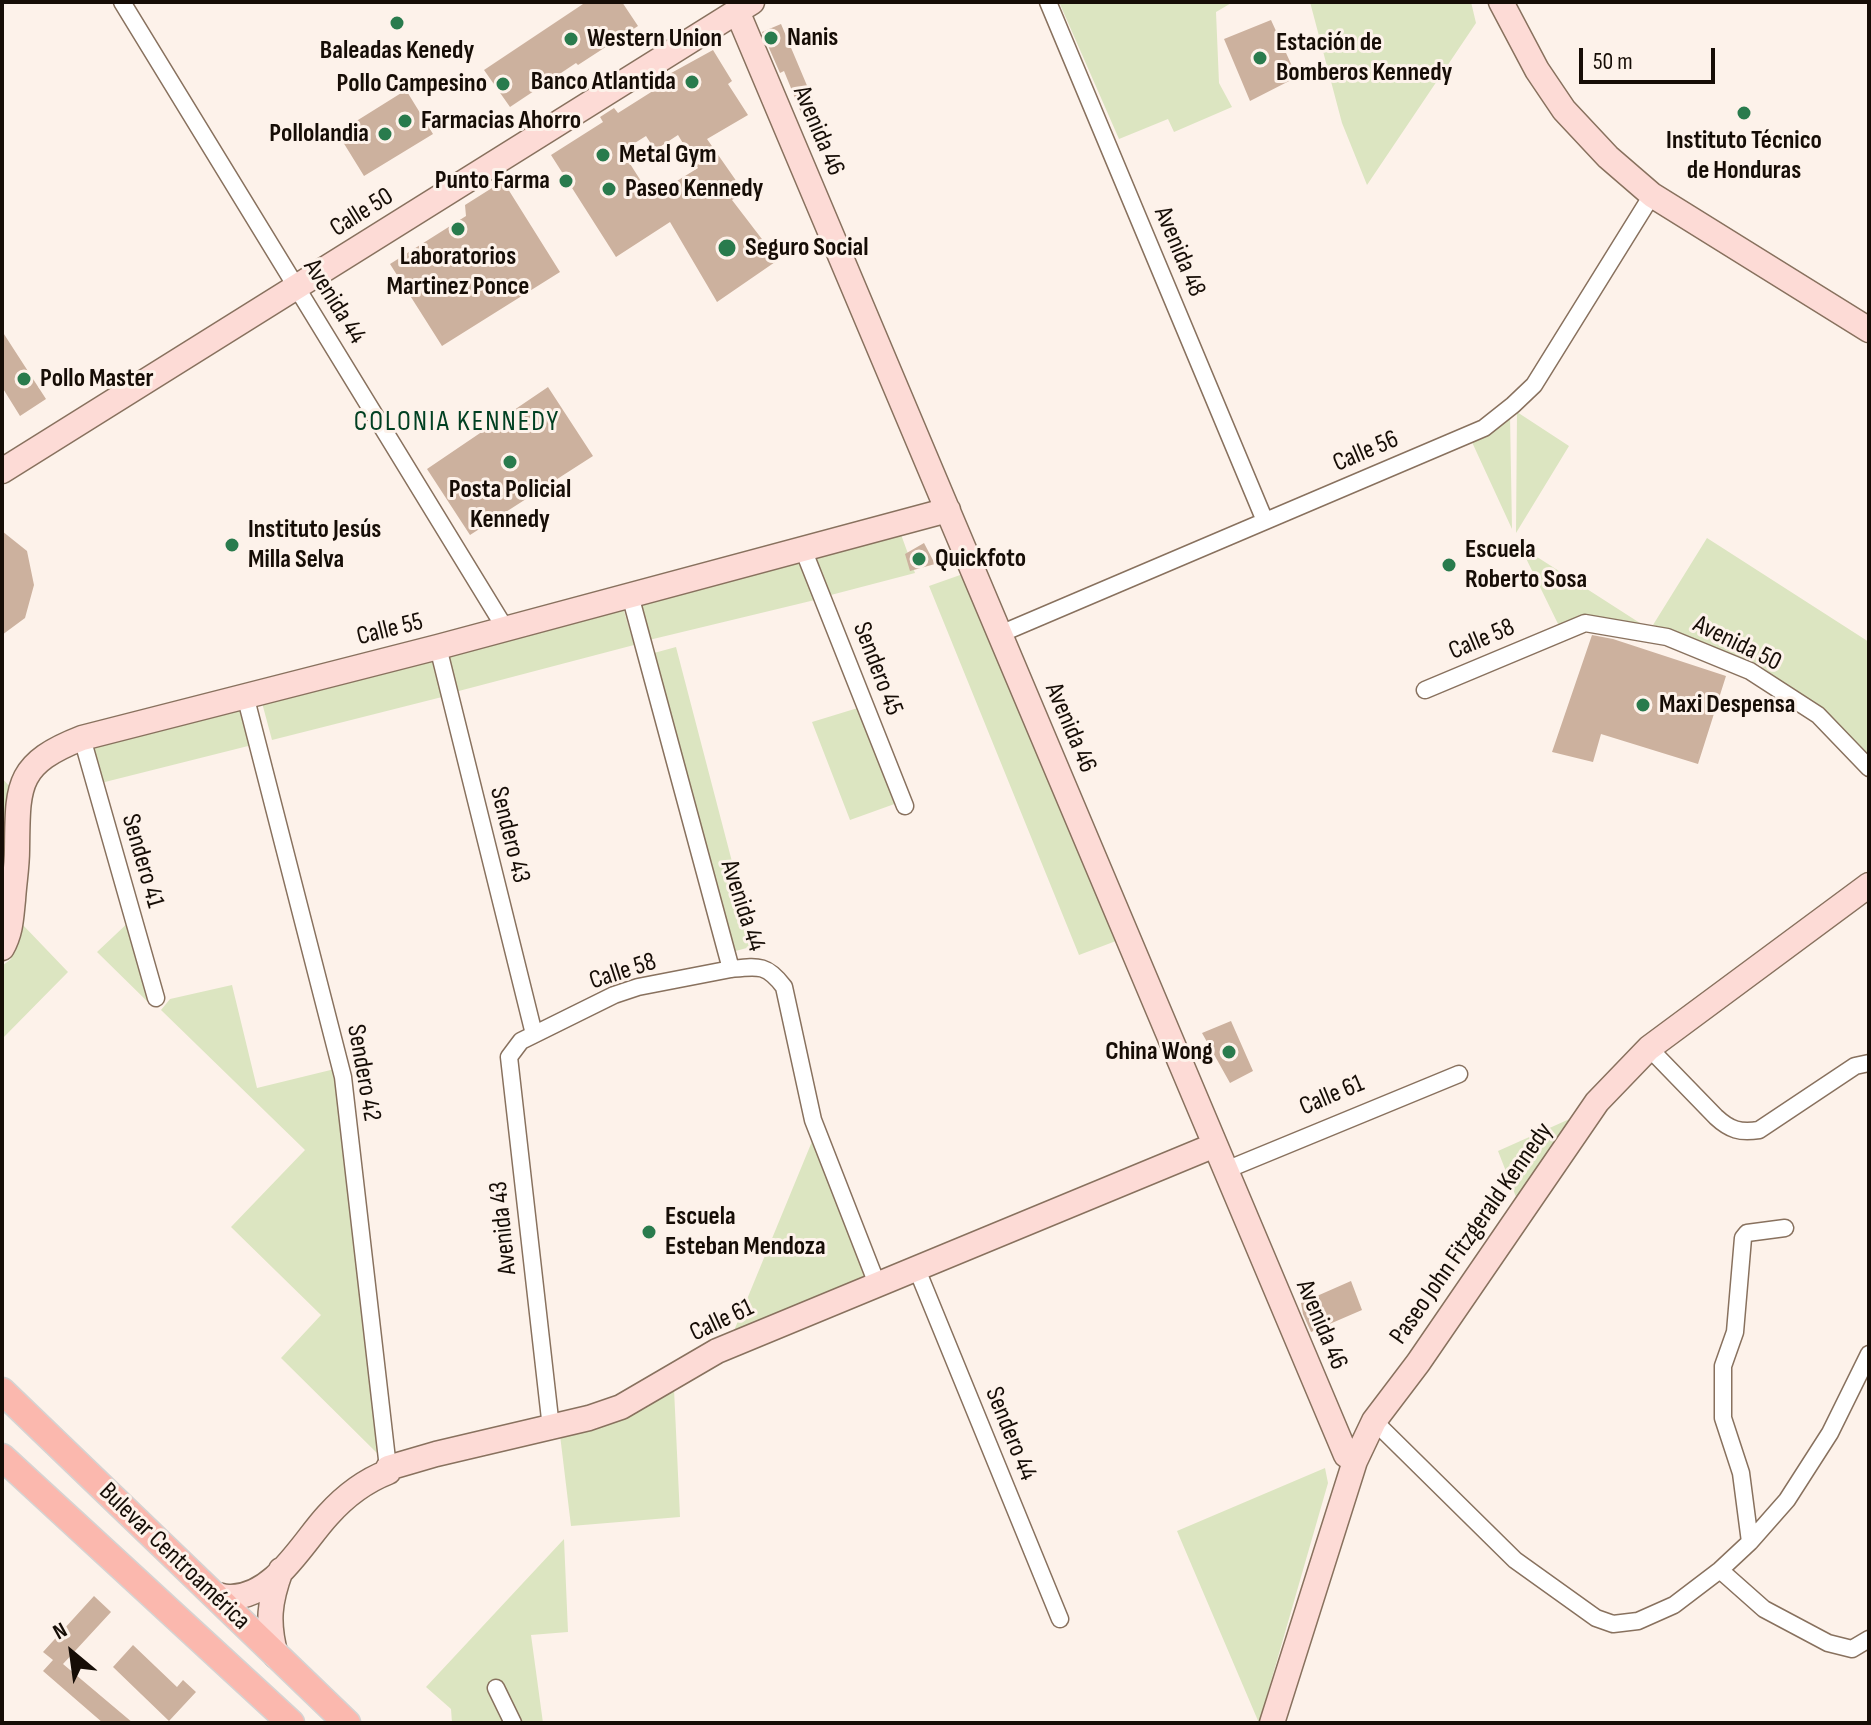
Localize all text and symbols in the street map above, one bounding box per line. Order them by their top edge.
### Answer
marker: Baleadas Kenedy [388,14,406,32]
place label: Nanis [787,22,838,54]
place label: Western Union [587,23,722,55]
place label: Estación de Bomberos Kennedy [1276,27,1452,88]
marker: Nanis [762,29,780,47]
marker: Western Union [562,30,580,48]
scale bar [1583,32,1719,82]
place label: Baleadas Kenedy [320,35,474,67]
text: 50 m [1593,47,1633,76]
marker: Estación de Bomberos Kennedy [1251,49,1269,67]
place label: Banco Atlantida [531,66,676,98]
place label: Pollo Campesino [336,68,487,100]
marker: Banco Atlantida [683,73,701,91]
marker: Pollo Campesino [494,75,512,93]
street label: Avenida 46 [785,81,851,181]
marker: Instituto Técnico de Honduras [1735,104,1753,122]
place label: Farmacias Ahorro [421,105,581,137]
marker: Farmacias Ahorro [396,112,414,130]
place label: Pollolandia [269,118,369,150]
marker: Pollolandia [376,125,394,143]
place label: Instituto Técnico de Honduras [1666,125,1822,186]
place label: Metal Gym [619,139,716,171]
marker: Metal Gym [594,146,612,164]
place label: Punto Farma [435,165,550,197]
marker: Punto Farma [557,172,575,190]
place label: Paseo Kennedy [625,173,763,205]
marker: Paseo Kennedy [600,180,618,198]
street label: Calle 50 [325,182,399,244]
street label: Avenida 48 [1146,202,1212,302]
marker: Laboratorios Martinez Ponce [449,220,467,238]
place label: Seguro Social [745,232,869,264]
marker: Seguro Social [716,237,738,259]
place label: Laboratorios Martinez Ponce [387,241,529,302]
street label: Avenida 44 [296,254,372,350]
place label: Pollo Master [40,363,154,395]
marker: Pollo Master [15,370,33,388]
district label: COLONIA KENNEDY [354,406,560,440]
street label: Calle 56 [1328,424,1404,480]
marker: Posta Policial Kennedy [501,453,519,471]
place label: Posta Policial Kennedy [449,474,571,536]
place label: Instituto Jesús Milla Selva [248,514,381,576]
place label: Escuela Roberto Sosa [1465,534,1587,596]
marker: Instituto Jesús Milla Selva [223,536,241,554]
place label: Quickfoto [935,543,1026,575]
marker: Quickfoto [910,550,928,568]
marker: Escuela Roberto Sosa [1440,556,1458,574]
street label: Calle 55 [354,607,426,653]
street label: Avenida 50 [1688,609,1786,679]
street label: Calle 58 [1444,612,1520,668]
street label: Sendero 45 [845,618,909,720]
street label: Avenida 46 [1037,678,1103,778]
place label: Maxi Despensa [1659,689,1795,721]
marker: Maxi Despensa [1634,696,1652,714]
street label: Sendero 43 [482,784,536,886]
street label: Sendero 41 [114,811,170,911]
street label: Avenida 44 [713,857,771,955]
street label: Calle 58 [586,947,660,997]
street label: Sendero 42 [339,1022,387,1124]
place label: China Wong [1105,1036,1213,1068]
marker: China Wong [1220,1043,1238,1061]
street label: Calle 61 [1295,1069,1369,1123]
street label: Paseo John Fitzgerald Kennedy [1384,1117,1560,1351]
street label: Avenida 43 [484,1180,524,1276]
place label: Escuela Esteban Mendoza [665,1201,826,1262]
marker: Escuela Esteban Mendoza [640,1223,658,1241]
street label: Avenida 46 [1288,1275,1354,1375]
street label: Calle 61 [685,1293,759,1349]
street label: Sendero 44 [977,1383,1043,1485]
street label: Bulevar Centroamérica [92,1477,256,1637]
north arrow [32,1613,112,1693]
text: N [48,1617,72,1646]

